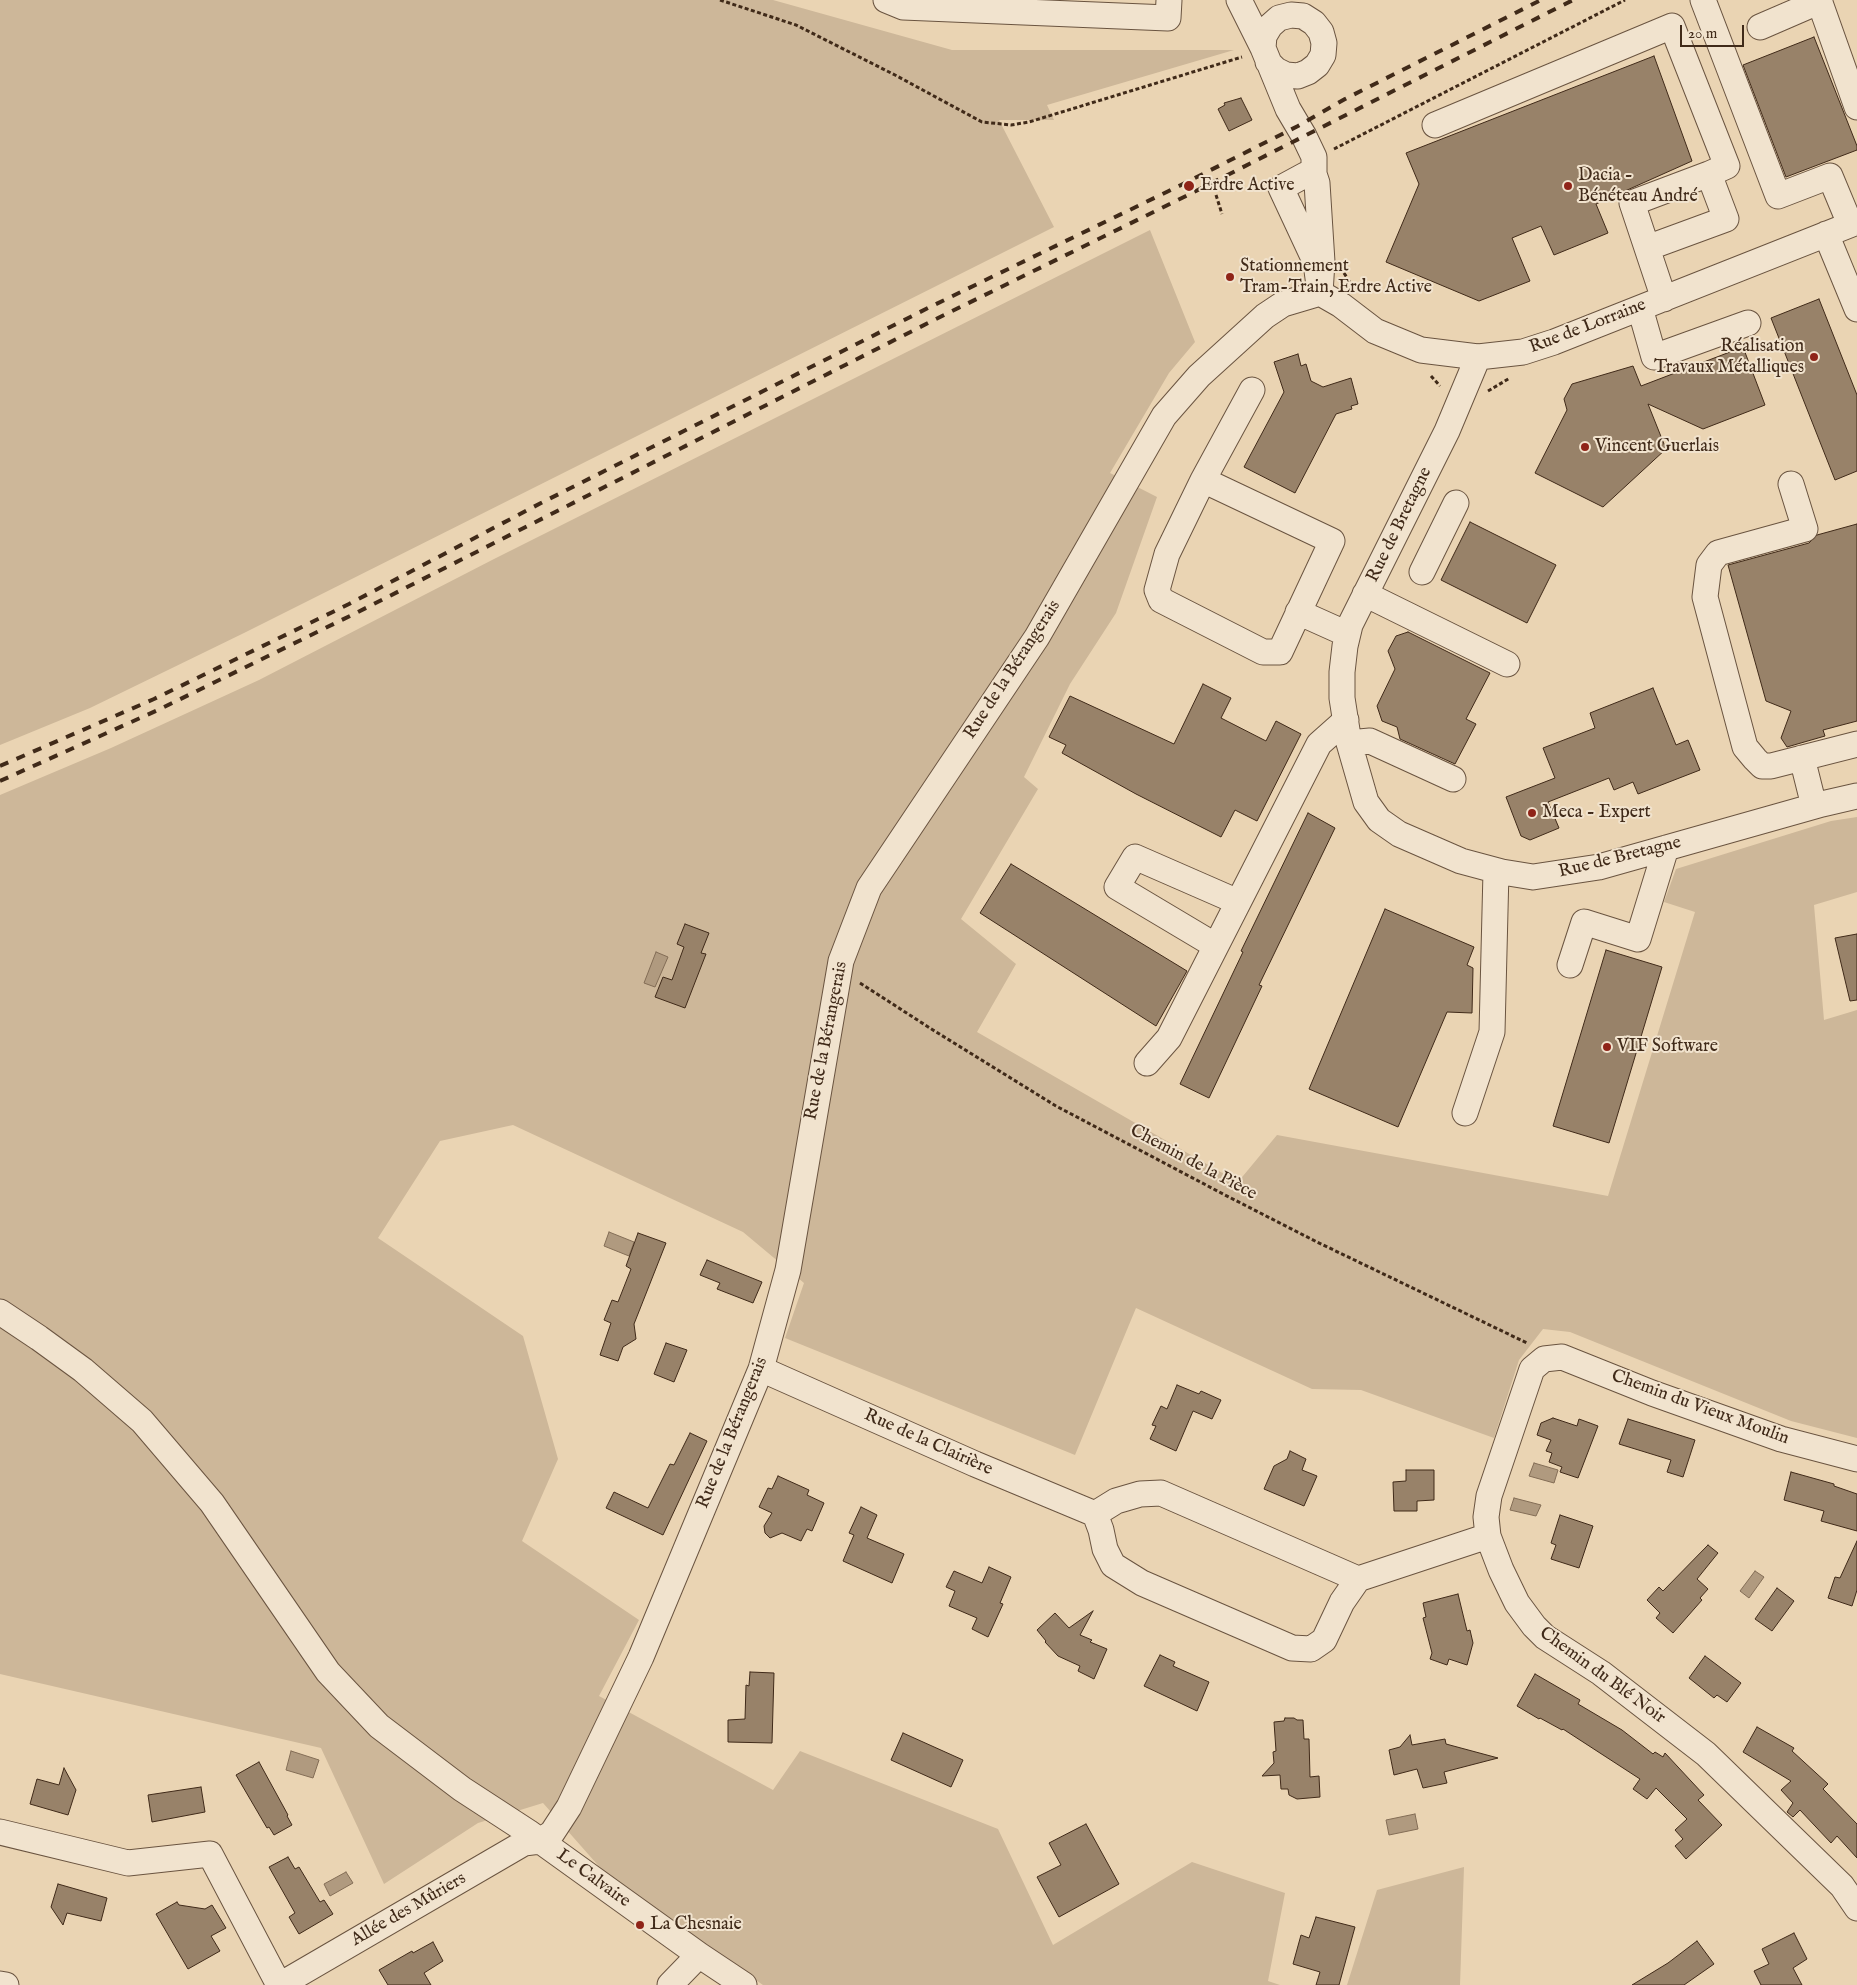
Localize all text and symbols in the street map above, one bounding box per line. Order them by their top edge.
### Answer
scale bar [1682,15,1746,47]
text: 20 m [1688,24,1717,43]
place label: Dacia - Bénéteau André [1578,165,1698,208]
place label: Erdre Active [1200,175,1294,197]
marker: Erdre Active [1182,179,1196,193]
marker: Dacia - Bénéteau André [1562,180,1574,192]
place label: Stationnement Tram-Train, Erdre Active [1240,256,1432,298]
marker: Stationnement Tram-Train, Erdre Active [1224,271,1236,283]
street label: Rue de Lorraine [1527,295,1649,359]
place label: Réalisation Travaux Métalliques [1654,336,1804,378]
marker: Réalisation Travaux Métalliques [1808,351,1820,363]
place label: Vincent Guerlais [1595,436,1719,458]
marker: Vincent Guerlais [1579,441,1591,453]
street label: Rue de Bretagne [1363,464,1437,586]
street label: Rue de la Bérangerais [960,596,1066,744]
place label: Meca - Expert [1542,802,1651,824]
marker: Meca - Expert [1526,807,1538,819]
street label: Rue de Bretagne [1557,832,1683,884]
street label: Rue de la Bérangerais [801,960,853,1122]
place label: VIF Software [1617,1036,1718,1058]
marker: VIF Software [1601,1041,1613,1053]
street label: Chemin de la Pièce [1126,1120,1260,1206]
street label: Rue de la Bérangerais [693,1354,773,1512]
street label: Chemin du Vieux Moulin [1608,1366,1792,1450]
street label: Rue de la Clairière [860,1405,996,1481]
street label: Chemin du Blé Noir [1535,1623,1669,1729]
street label: Le Calvaire [552,1845,634,1913]
street label: Allée des Mûriers [348,1868,470,1952]
place label: La Chesnaie [650,1914,742,1936]
marker: La Chesnaie [634,1919,646,1931]

